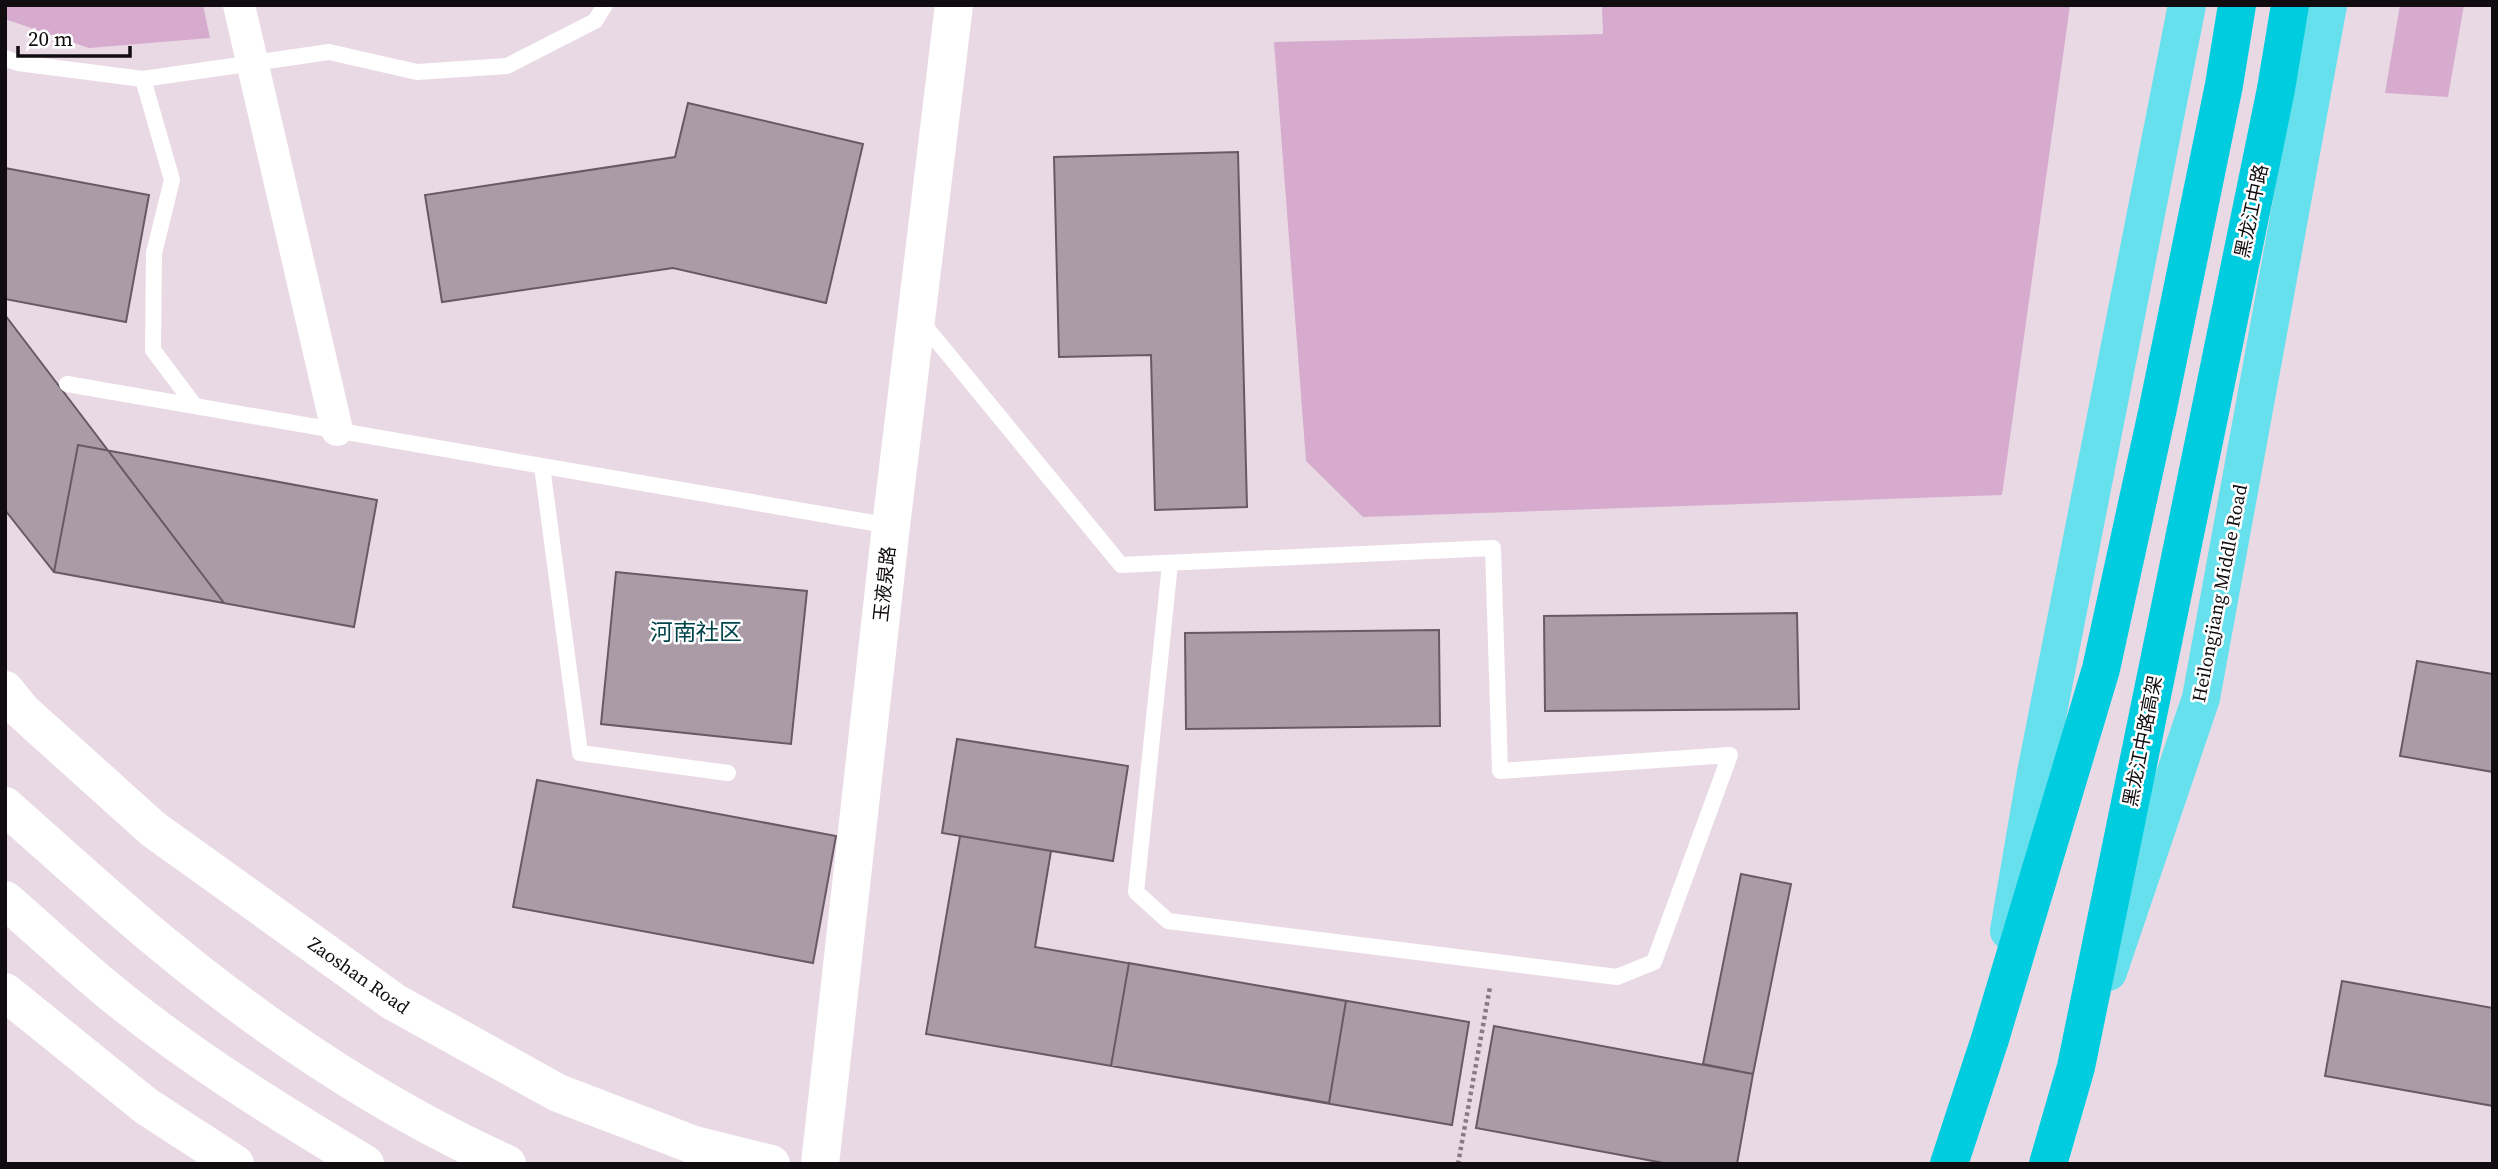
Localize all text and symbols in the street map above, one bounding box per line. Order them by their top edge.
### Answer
scale bar [18,14,130,58]
text: 20 m [28,24,73,53]
street label: 黑龙江中路 [2228,162,2274,260]
street label: Heilongjiang Middle Road [2185,482,2253,704]
street label: 玉液泉路 [867,545,901,623]
district label: 河南社区 [650,616,742,648]
street label: 黑龙江中路高架 [2117,673,2167,809]
street label: Zaoshan Road [303,930,415,1020]

